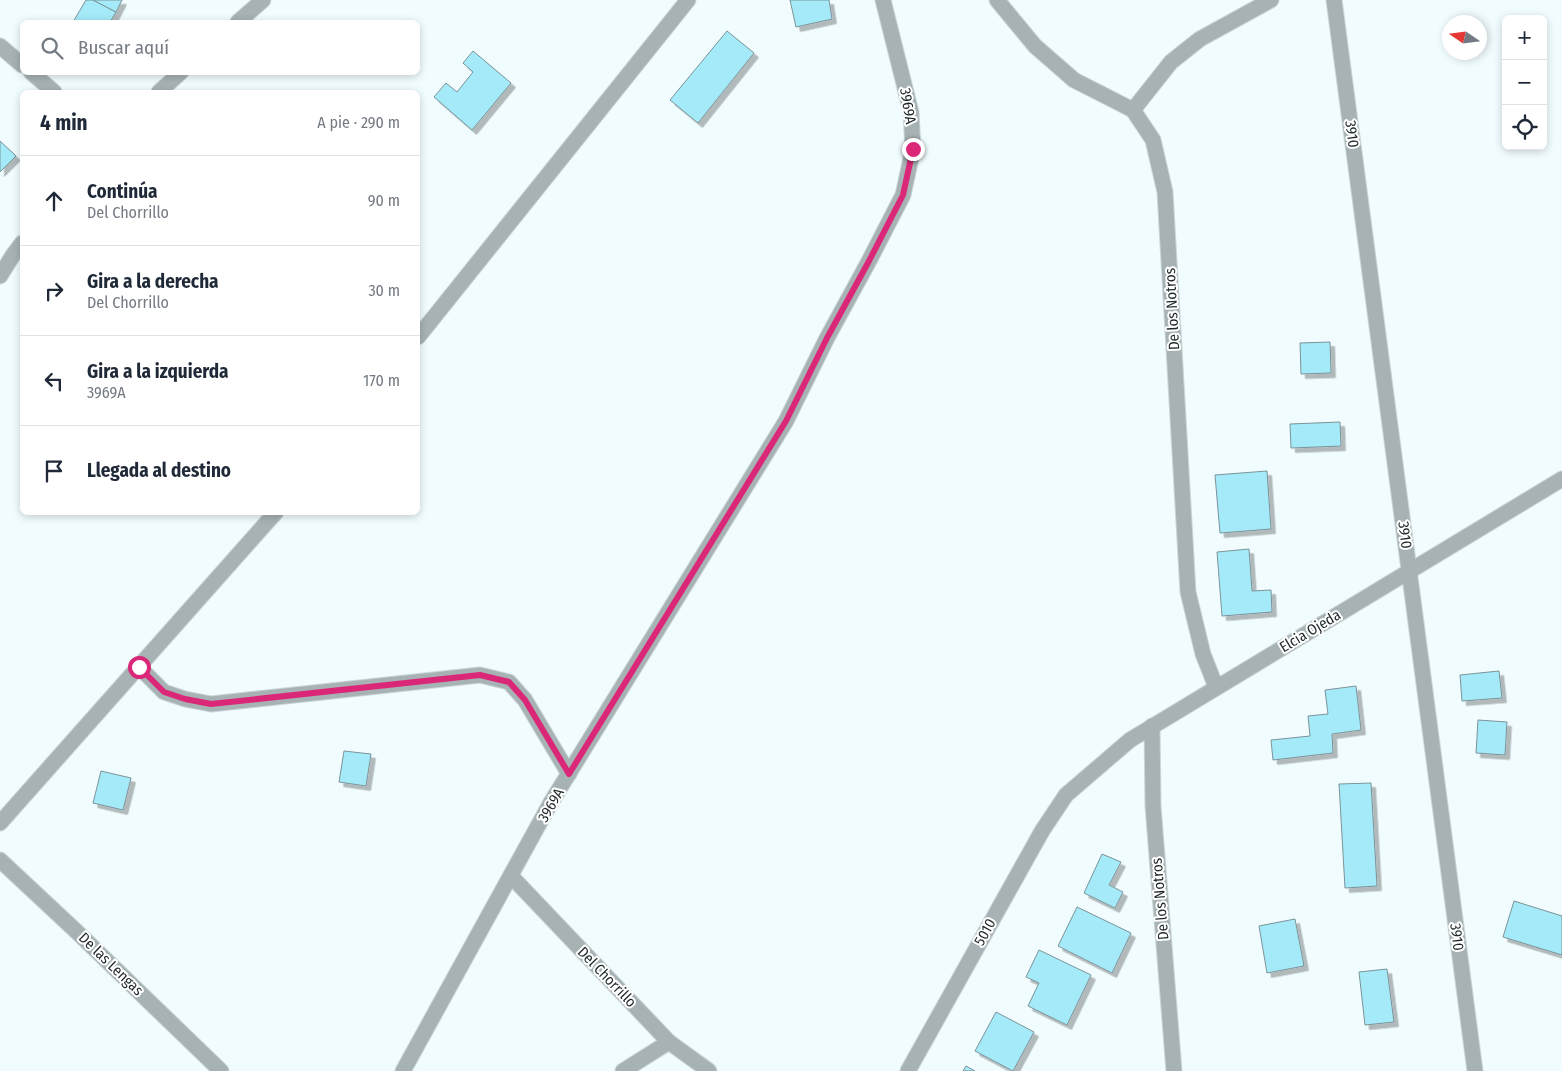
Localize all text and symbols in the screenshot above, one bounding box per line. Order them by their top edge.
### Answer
north arrow [1442,15,1487,60]
map controls [1502,15,1547,150]
button: + [1502,15,1547,60]
search box [20,20,420,75]
icon: search [38,34,66,62]
text: Buscar aquí [78,36,169,59]
button: − [1502,60,1547,105]
street label: 3969A [896,87,920,125]
button: locate [1502,105,1547,150]
text: 4 min [40,110,88,136]
text: A pie · 290 m [317,113,400,132]
street label: 3910 [1341,119,1363,149]
route end [902,138,925,161]
text: Continúa [87,180,158,203]
icon: ahead [40,187,68,215]
text: 90 m [368,191,400,210]
text: Del Chorrillo [87,203,169,222]
street label: De los Notros [1161,267,1183,351]
text: Gira a la derecha [87,270,219,293]
icon: right [40,277,68,305]
text: 30 m [368,281,400,300]
text: Del Chorrillo [87,293,169,312]
text: Gira a la izquierda [87,360,229,383]
icon: left [40,367,68,395]
text: 170 m [363,371,400,390]
text: 3969A [87,383,126,402]
icon: arrive [40,457,68,485]
text: Llegada al destino [87,459,231,482]
street label: 3910 [1394,520,1416,550]
street label: Elcia Ojeda [1276,606,1344,656]
route start [128,656,151,679]
street label: 3969A [534,785,568,825]
street label: De los Notros [1147,857,1173,941]
street label: 5010 [970,915,1000,949]
street label: 3910 [1446,922,1468,952]
street label: De las Lengas [75,929,147,999]
street label: Del Chorrillo [574,943,640,1011]

